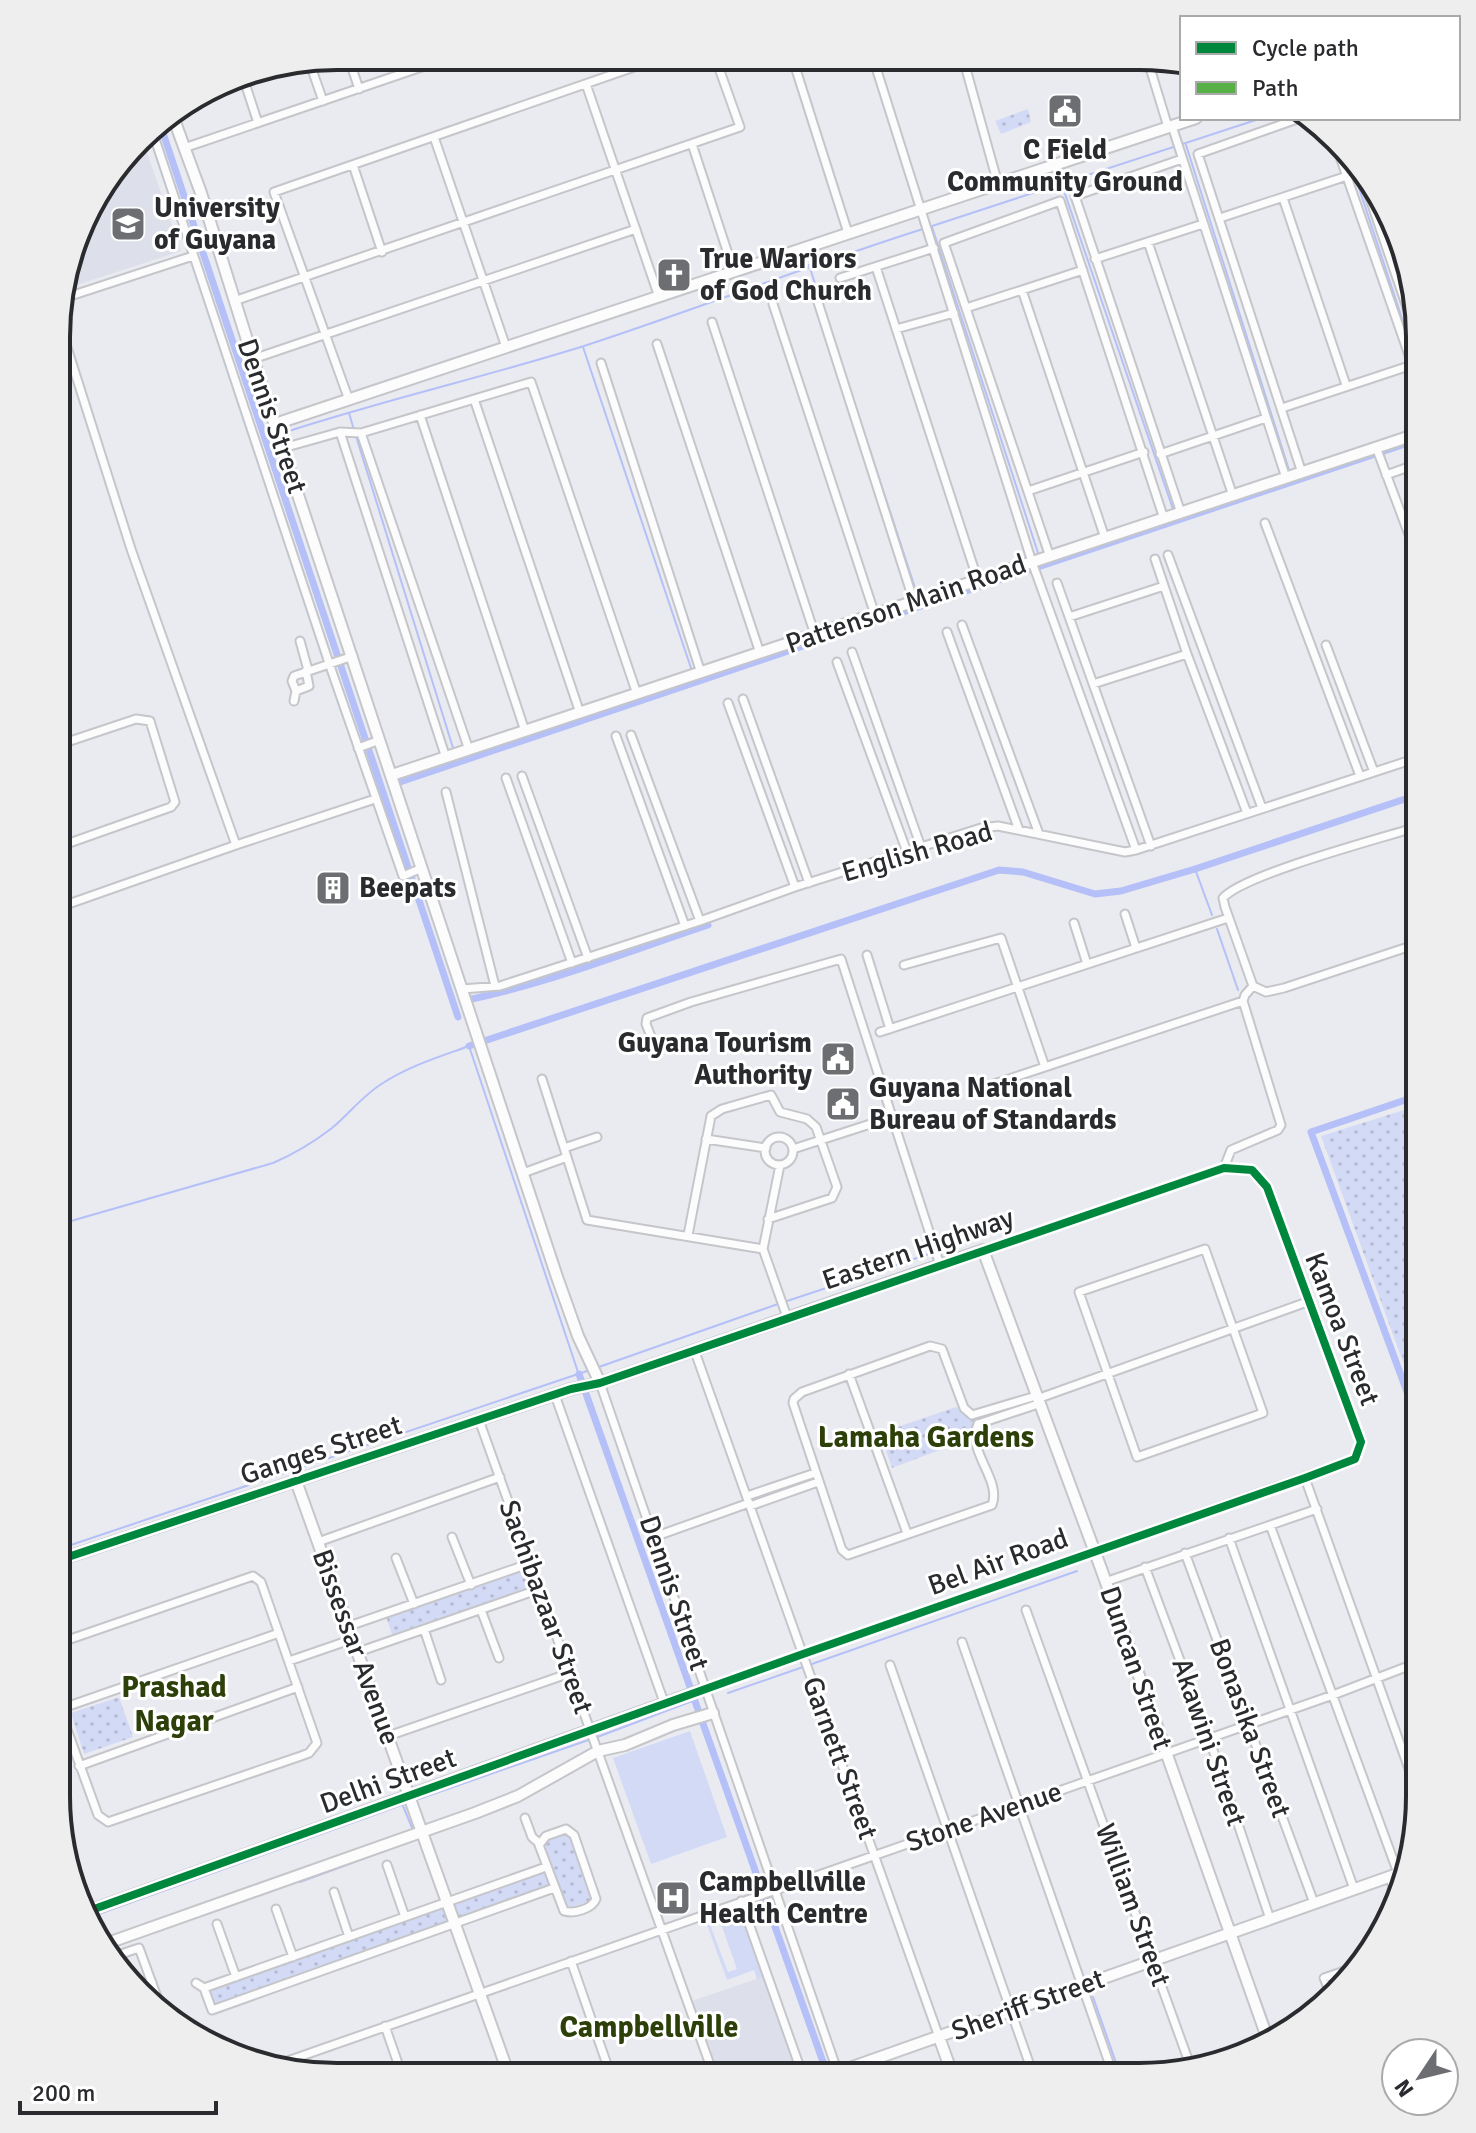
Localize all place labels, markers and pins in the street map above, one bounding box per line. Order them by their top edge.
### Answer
public building icon: C Field Community Ground [1046,92,1084,130]
place label: C Field Community Ground [947,133,1183,199]
place label: University of Guyana [154,191,280,257]
school or university icon: University of Guyana [109,205,147,243]
place label: True Wariors of God Church [700,242,872,308]
church icon: True Wariors of God Church [655,256,693,294]
building icon: Beepats [314,869,352,907]
place label: Beepats [359,871,456,905]
place label: Guyana Tourism Authority [618,1026,812,1092]
public building icon: Guyana Tourism Authority [819,1040,857,1078]
place label: Guyana National Bureau of Standards [869,1071,1116,1137]
public building icon: Guyana National Bureau of Standards [824,1085,862,1123]
place label: Campbellville Health Centre [699,1865,868,1931]
hospital icon: Campbellville Health Centre [654,1879,692,1917]

